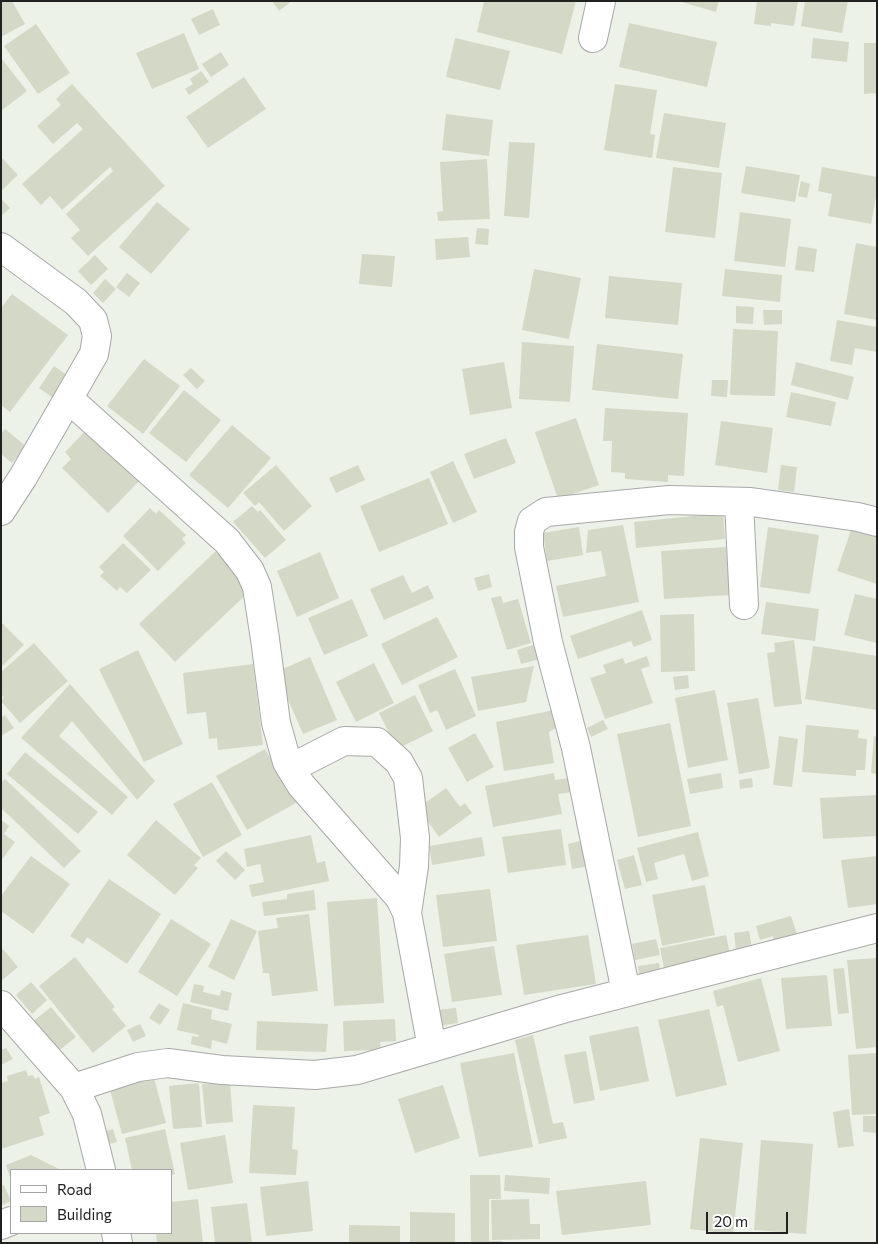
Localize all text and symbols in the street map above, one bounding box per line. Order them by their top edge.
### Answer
legend [10,1169,172,1234]
text: Road [57,1180,92,1198]
scale bar [708,1202,790,1234]
text: Building [57,1205,112,1223]
text: 20 m [714,1212,748,1230]

